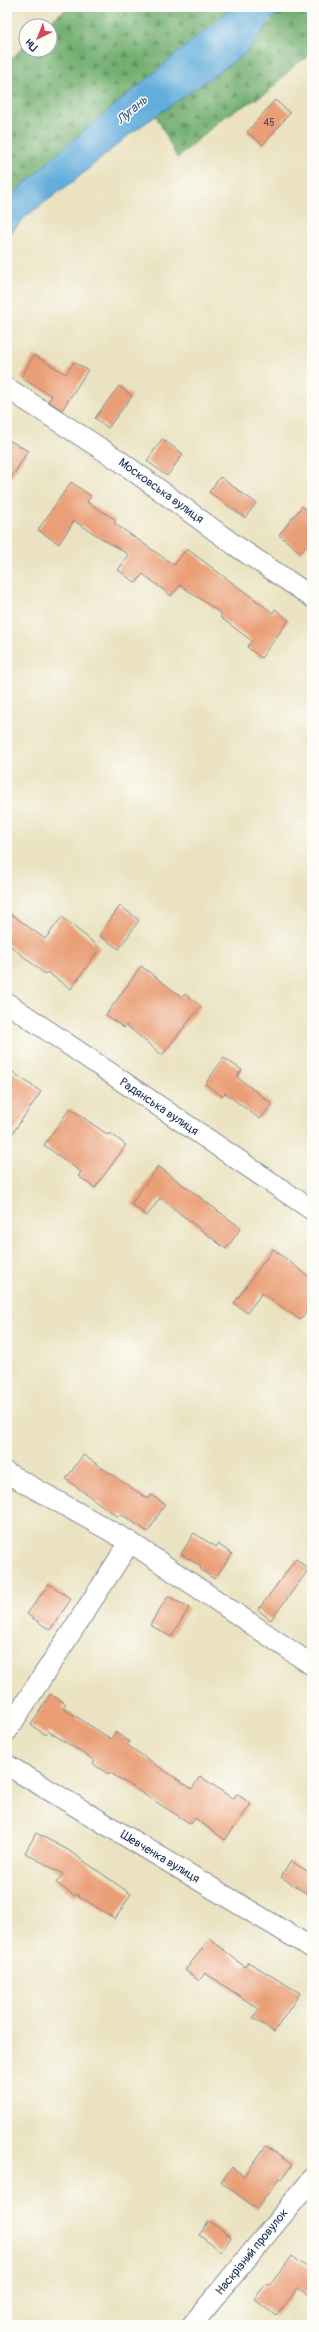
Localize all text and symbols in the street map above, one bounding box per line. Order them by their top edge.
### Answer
north arrow [18,18,58,58]
text: Пн [22,36,40,54]
water label: Лугань [113,92,151,128]
house number: 45 [263,117,275,129]
street label: Московська вулиця [116,455,207,527]
street label: Радянська вулиця [117,1075,202,1139]
street label: Шевченка вулиця [118,1827,203,1887]
street label: Наскрізний провулок [213,2206,291,2298]

